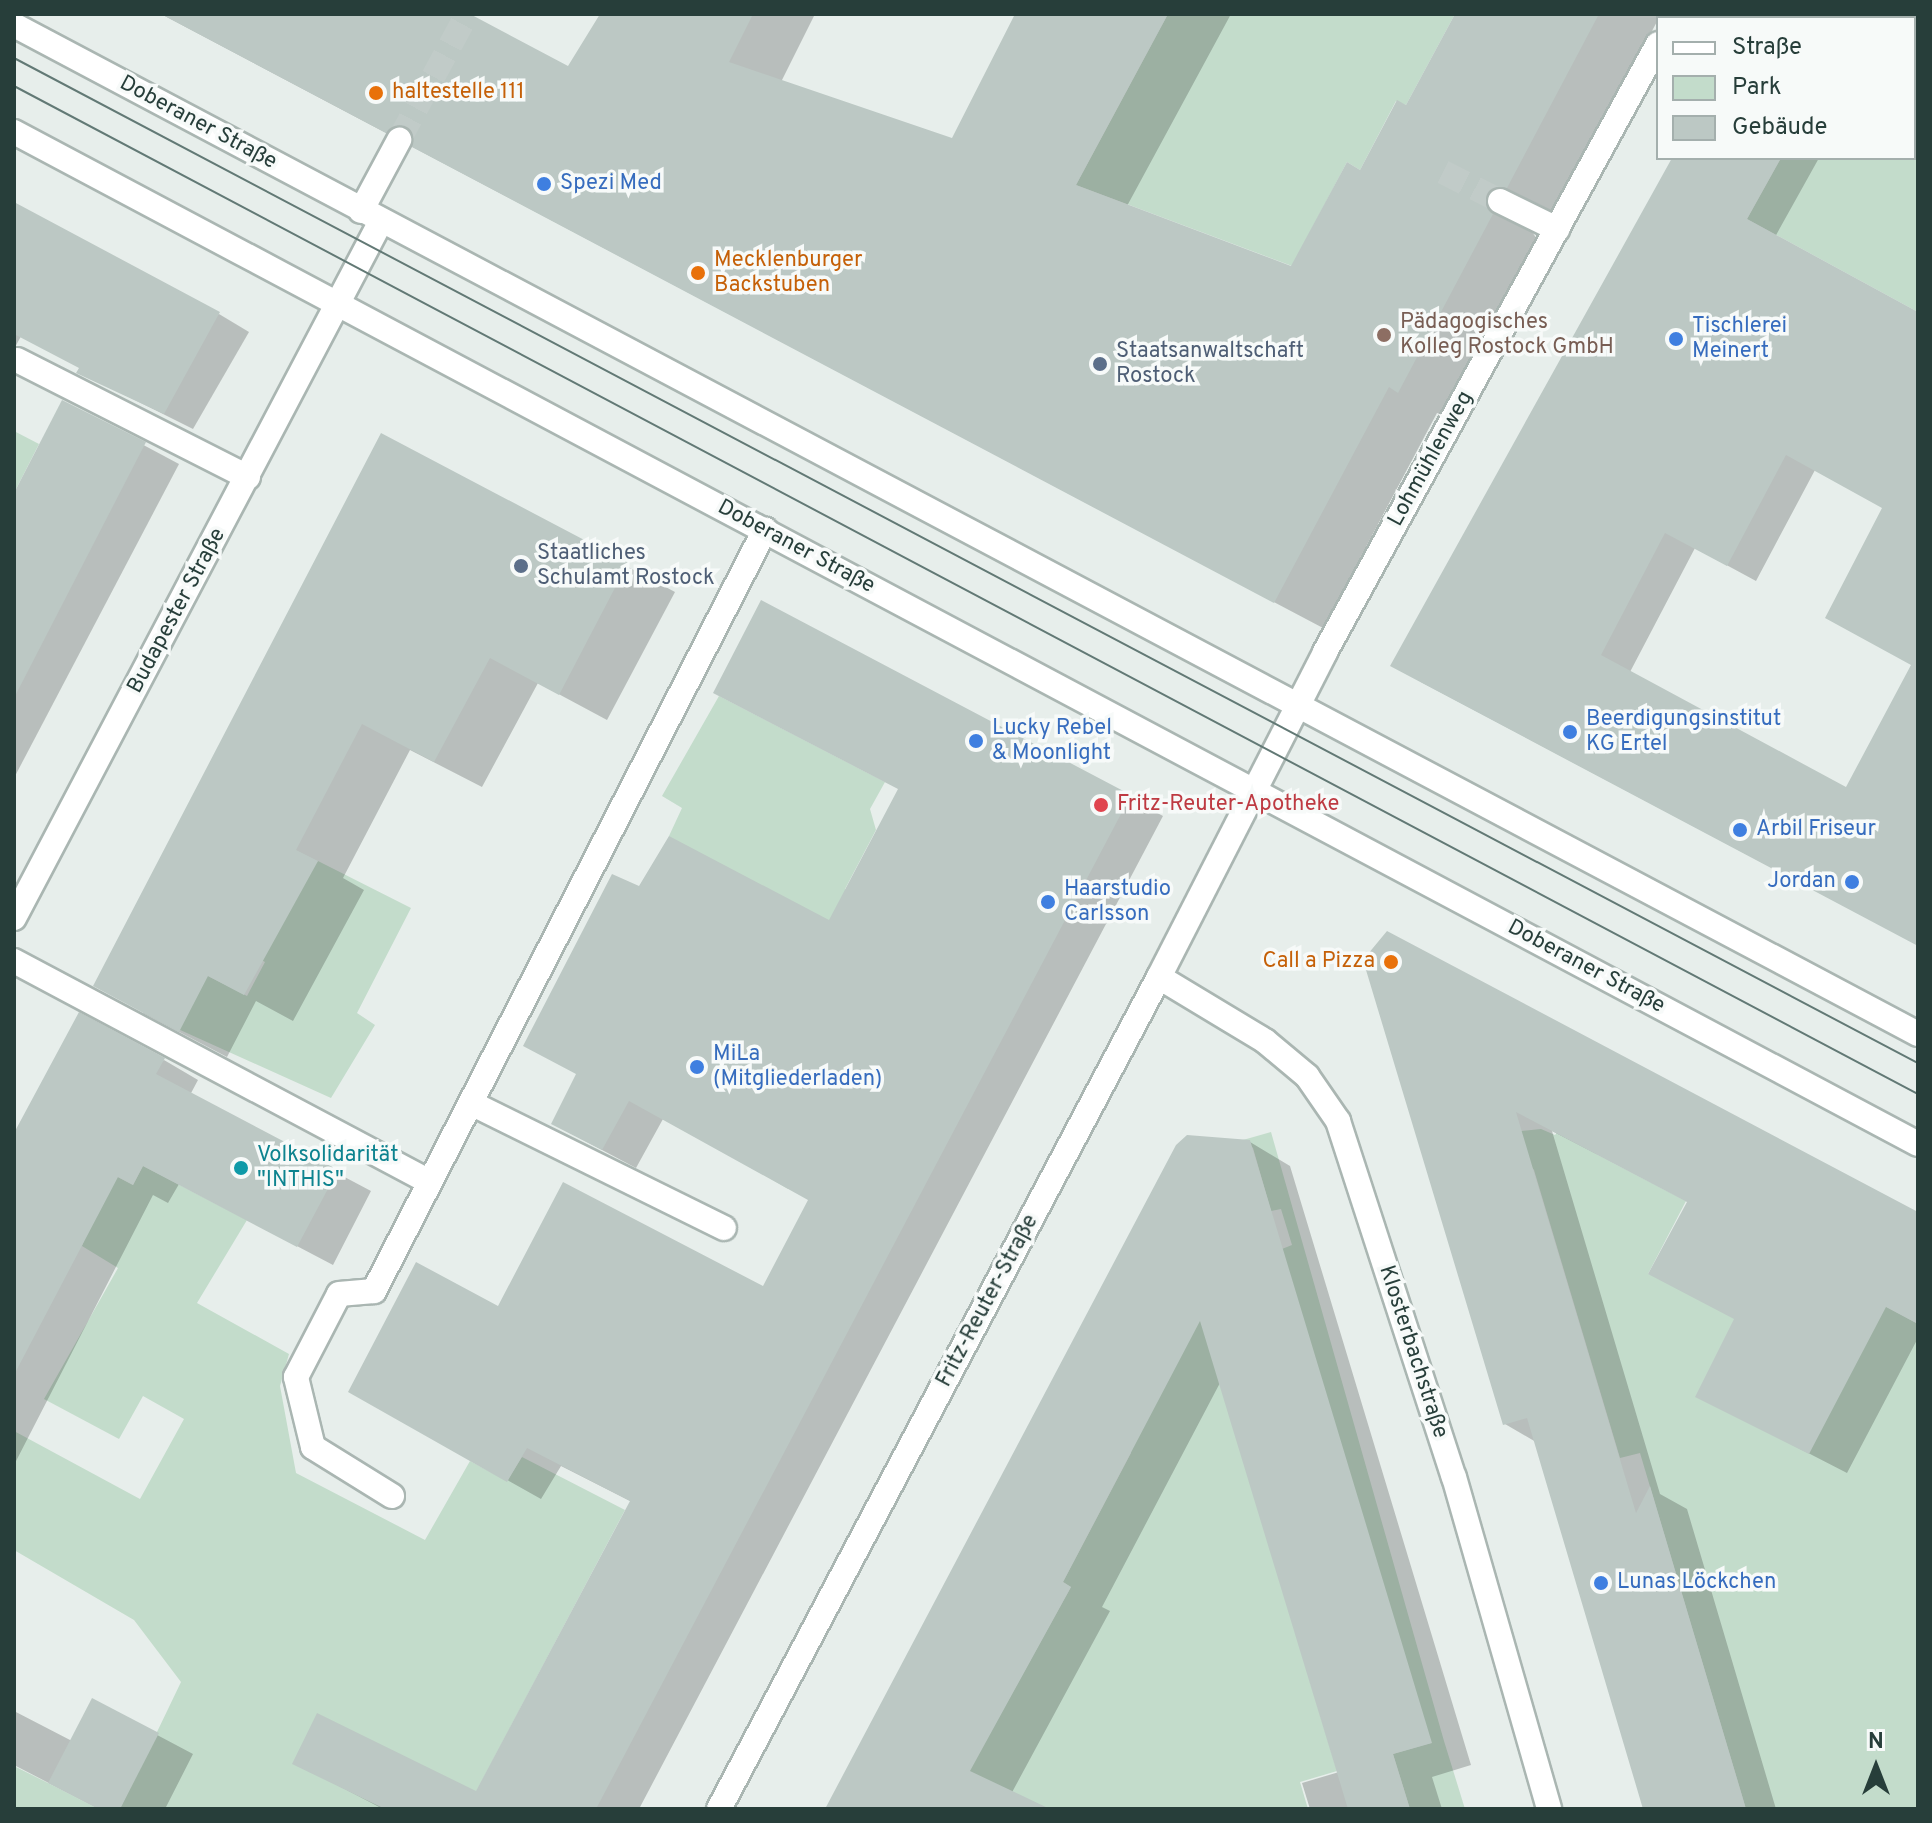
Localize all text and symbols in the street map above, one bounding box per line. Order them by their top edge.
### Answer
legend [1656,16,1916,160]
text: Straße [1732,33,1802,63]
street label: Doberaner Straße [115,70,281,176]
text: Park [1732,73,1782,103]
place label: haltestelle 111 [392,80,525,106]
marker: haltestelle 111 [367,84,385,102]
text: Gebäude [1732,113,1827,143]
place label: Spezi Med [560,171,662,197]
marker: Spezi Med [535,175,553,193]
place label: Mecklenburger Backstuben [714,247,863,298]
marker: Mecklenburger Backstuben [689,264,707,282]
place label: Pädagogisches Kolleg Rostock GmbH [1400,309,1614,360]
place label: Tischlerei Meinert [1692,313,1787,364]
marker: Pädagogisches Kolleg Rostock GmbH [1375,326,1393,344]
marker: Tischlerei Meinert [1667,330,1685,348]
place label: Staatsanwaltschaft Rostock [1116,338,1304,390]
marker: Staatsanwaltschaft Rostock [1091,355,1109,373]
street label: Lohmühlenweg [1383,387,1479,531]
street label: Doberaner Straße [713,494,879,600]
street label: Budapester Straße [122,524,232,698]
place label: Staatliches Schulamt Rostock [537,540,715,592]
marker: Staatliches Schulamt Rostock [512,557,530,575]
place label: Beerdigungsinstitut KG Ertel [1586,706,1781,758]
place label: Lucky Rebel & Moonlight [992,715,1112,766]
marker: Beerdigungsinstitut KG Ertel [1561,723,1579,741]
marker: Lucky Rebel & Moonlight [967,732,985,750]
place label: Fritz-Reuter-Apotheke [1117,792,1339,818]
marker: Fritz-Reuter-Apotheke [1092,796,1110,814]
place label: Arbil Friseur [1756,817,1876,843]
marker: Arbil Friseur [1731,821,1749,839]
place label: Jordan [1767,869,1836,895]
marker: Jordan [1843,873,1861,891]
place label: Haarstudio Carlsson [1064,876,1171,928]
marker: Haarstudio Carlsson [1039,893,1057,911]
street label: Doberaner Straße [1503,914,1669,1020]
place label: Call a Pizza [1263,949,1375,975]
marker: Call a Pizza [1382,953,1400,971]
place label: MiLa (Mitgliederladen) [713,1041,882,1092]
marker: MiLa (Mitgliederladen) [688,1058,706,1076]
place label: Volksolidarität "INTHIS" [257,1142,399,1194]
marker: Volksolidarität "INTHIS" [232,1159,250,1177]
street label: Fritz-Reuter-Straße [931,1210,1045,1392]
street label: Klosterbachstraße [1373,1262,1453,1442]
place label: Lunas Löckchen [1617,1570,1776,1596]
marker: Lunas Löckchen [1592,1574,1610,1592]
north arrow [1836,1727,1916,1807]
text: N [1868,1729,1884,1756]

